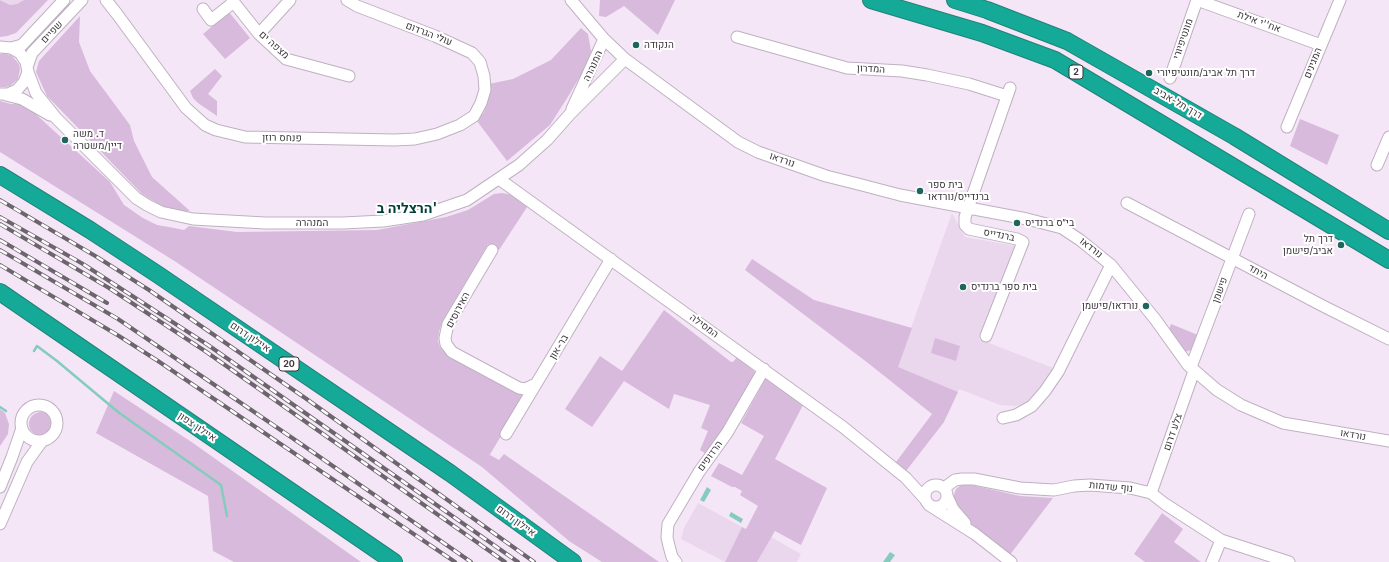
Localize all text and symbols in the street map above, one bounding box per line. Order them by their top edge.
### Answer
street label: אח''י אילת [1236,9,1282,35]
street label: מונטיפיורי [1170,17,1196,61]
street label: שפיים [39,18,65,46]
street label: עולי הגרדום [404,20,454,48]
street label: מצפה ים [257,28,291,62]
place label: הנקודה [644,39,674,51]
marker: הנקודה [631,40,641,50]
street label: המגינים [1301,46,1325,80]
street label: המנהרה [581,49,605,83]
street label: המדרון [857,62,885,76]
road number: 2 [1069,65,1083,79]
place label: דרך תל אביב/מונטיפיורי [1157,67,1255,79]
marker: דרך תל אביב/מונטיפיורי [1144,68,1154,78]
street label: דרך תל-אביב [1152,84,1204,122]
place label: ד. משה דיין/משטרה [73,128,122,152]
street label: פנחס רוזן [262,132,302,144]
marker: ד. משה דיין/משטרה [60,135,70,145]
street label: נורדאו [768,150,796,170]
place label: בית ספר ברנדייס/נורדאו [928,179,989,202]
marker: בית ספר ברנדייס/נורדאו [915,186,925,196]
district label: הרצליה ב' [377,201,437,217]
street label: המנהרה [296,217,328,229]
place label: בי״ס ברנדיס [1025,217,1074,229]
marker: בי״ס ברנדיס [1012,218,1022,228]
street label: ברנדייס [982,226,1016,244]
place label: דרך תל אביב/פישמן [1283,233,1333,256]
street label: נורדאו [1077,235,1105,261]
marker: דרך תל אביב/פישמן [1336,240,1346,250]
street label: היתד [1246,262,1270,282]
street label: פישמן [1210,276,1230,304]
place label: בית ספר ברנדיס [971,281,1037,293]
marker: בית ספר ברנדיס [958,282,968,292]
street label: האירוסים [444,290,472,330]
place label: נורדאו/פישמן [1082,300,1138,312]
marker: נורדאו/פישמן [1141,301,1151,311]
street label: המסילה [687,312,721,340]
street label: איילון דרום [228,319,272,355]
street label: בר-און [547,332,571,362]
road number: 20 [279,357,299,371]
street label: איילון צפון [175,410,219,444]
street label: צלע דרום [1161,412,1185,452]
street label: נורדאו [1339,427,1367,443]
street label: הרדופים [695,438,725,474]
street label: נוף שדמות [1089,479,1133,495]
street label: איילון דרום [494,503,538,539]

